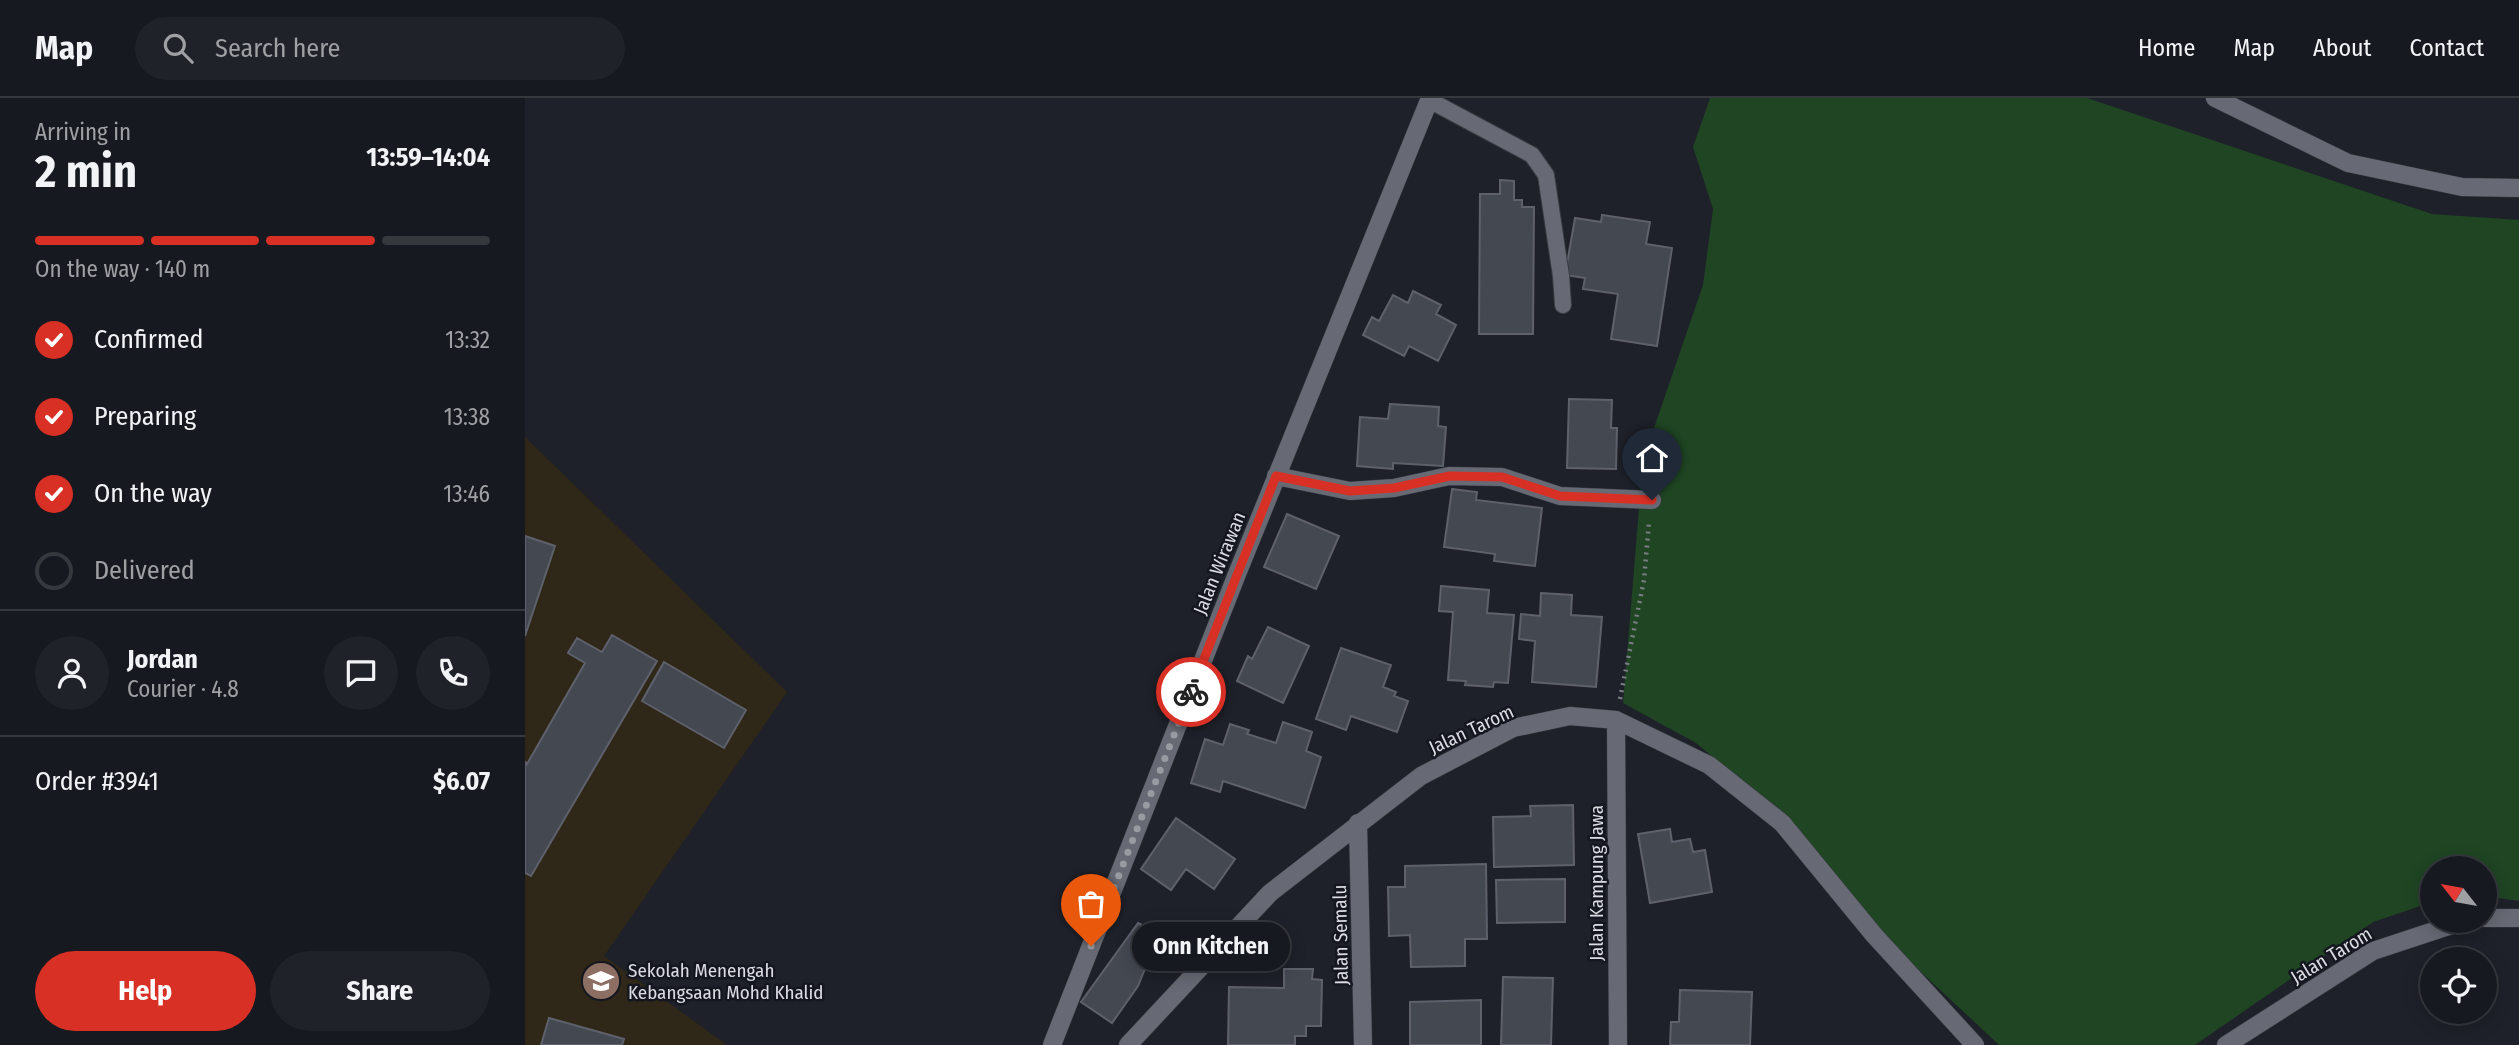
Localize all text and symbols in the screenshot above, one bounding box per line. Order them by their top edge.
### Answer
search box [135,17,625,80]
text: Map [35,28,93,68]
icon: search [159,29,197,67]
text: Search here [215,33,340,64]
text: Home [2138,34,2195,62]
text: Map [2233,34,2275,62]
text: About [2313,34,2371,62]
text: Contact [2409,34,2484,62]
text: Arriving in [35,118,131,146]
text: 13:59–14:04 [366,142,490,173]
text: 2 min [35,144,137,199]
text: On the way · 140 m [35,255,210,283]
icon: check [35,321,73,359]
text: Confirmed [94,324,204,355]
text: 13:32 [445,326,490,354]
icon: check [35,398,73,436]
text: Preparing [94,401,196,432]
text: 13:38 [444,403,490,431]
pin [1622,428,1682,500]
icon: home [1633,439,1671,477]
icon: check [35,475,73,513]
text: On the way [94,478,212,509]
text: 13:46 [443,480,490,508]
street label: Jalan Wirawan [1188,508,1251,618]
text: Delivered [94,555,195,586]
button: person [35,636,109,710]
button: chat [324,636,398,710]
button: phone [416,636,490,710]
text: Jordan [127,644,198,675]
courier [1156,657,1226,727]
icon: bike [1172,673,1210,711]
text: Courier · 4.8 [127,675,239,703]
street label: Jalan Tarom [1425,700,1517,759]
text: Order #3941 [35,766,159,797]
text: $6.07 [433,766,490,797]
street label: Jalan Kampung Jawa [1585,805,1608,961]
north arrow [2420,856,2497,933]
map controls [2420,856,2497,1024]
pin [1061,874,1121,946]
icon: bag [1072,885,1110,923]
street label: Jalan Semalu [1328,885,1353,985]
callout: Onn Kitchen [1133,922,1291,970]
street label: Jalan Tarom [2286,922,2376,989]
text: Onn Kitchen [1153,932,1269,960]
button: locate [2420,947,2497,1024]
button: Help [35,951,256,1031]
button: Share [270,951,490,1031]
place label: Sekolah Menengah Kebangsaan Mohd Khalid [628,959,824,1004]
school or university icon: Sekolah Menengah Kebangsaan Mohd Khalid [580,960,622,1002]

